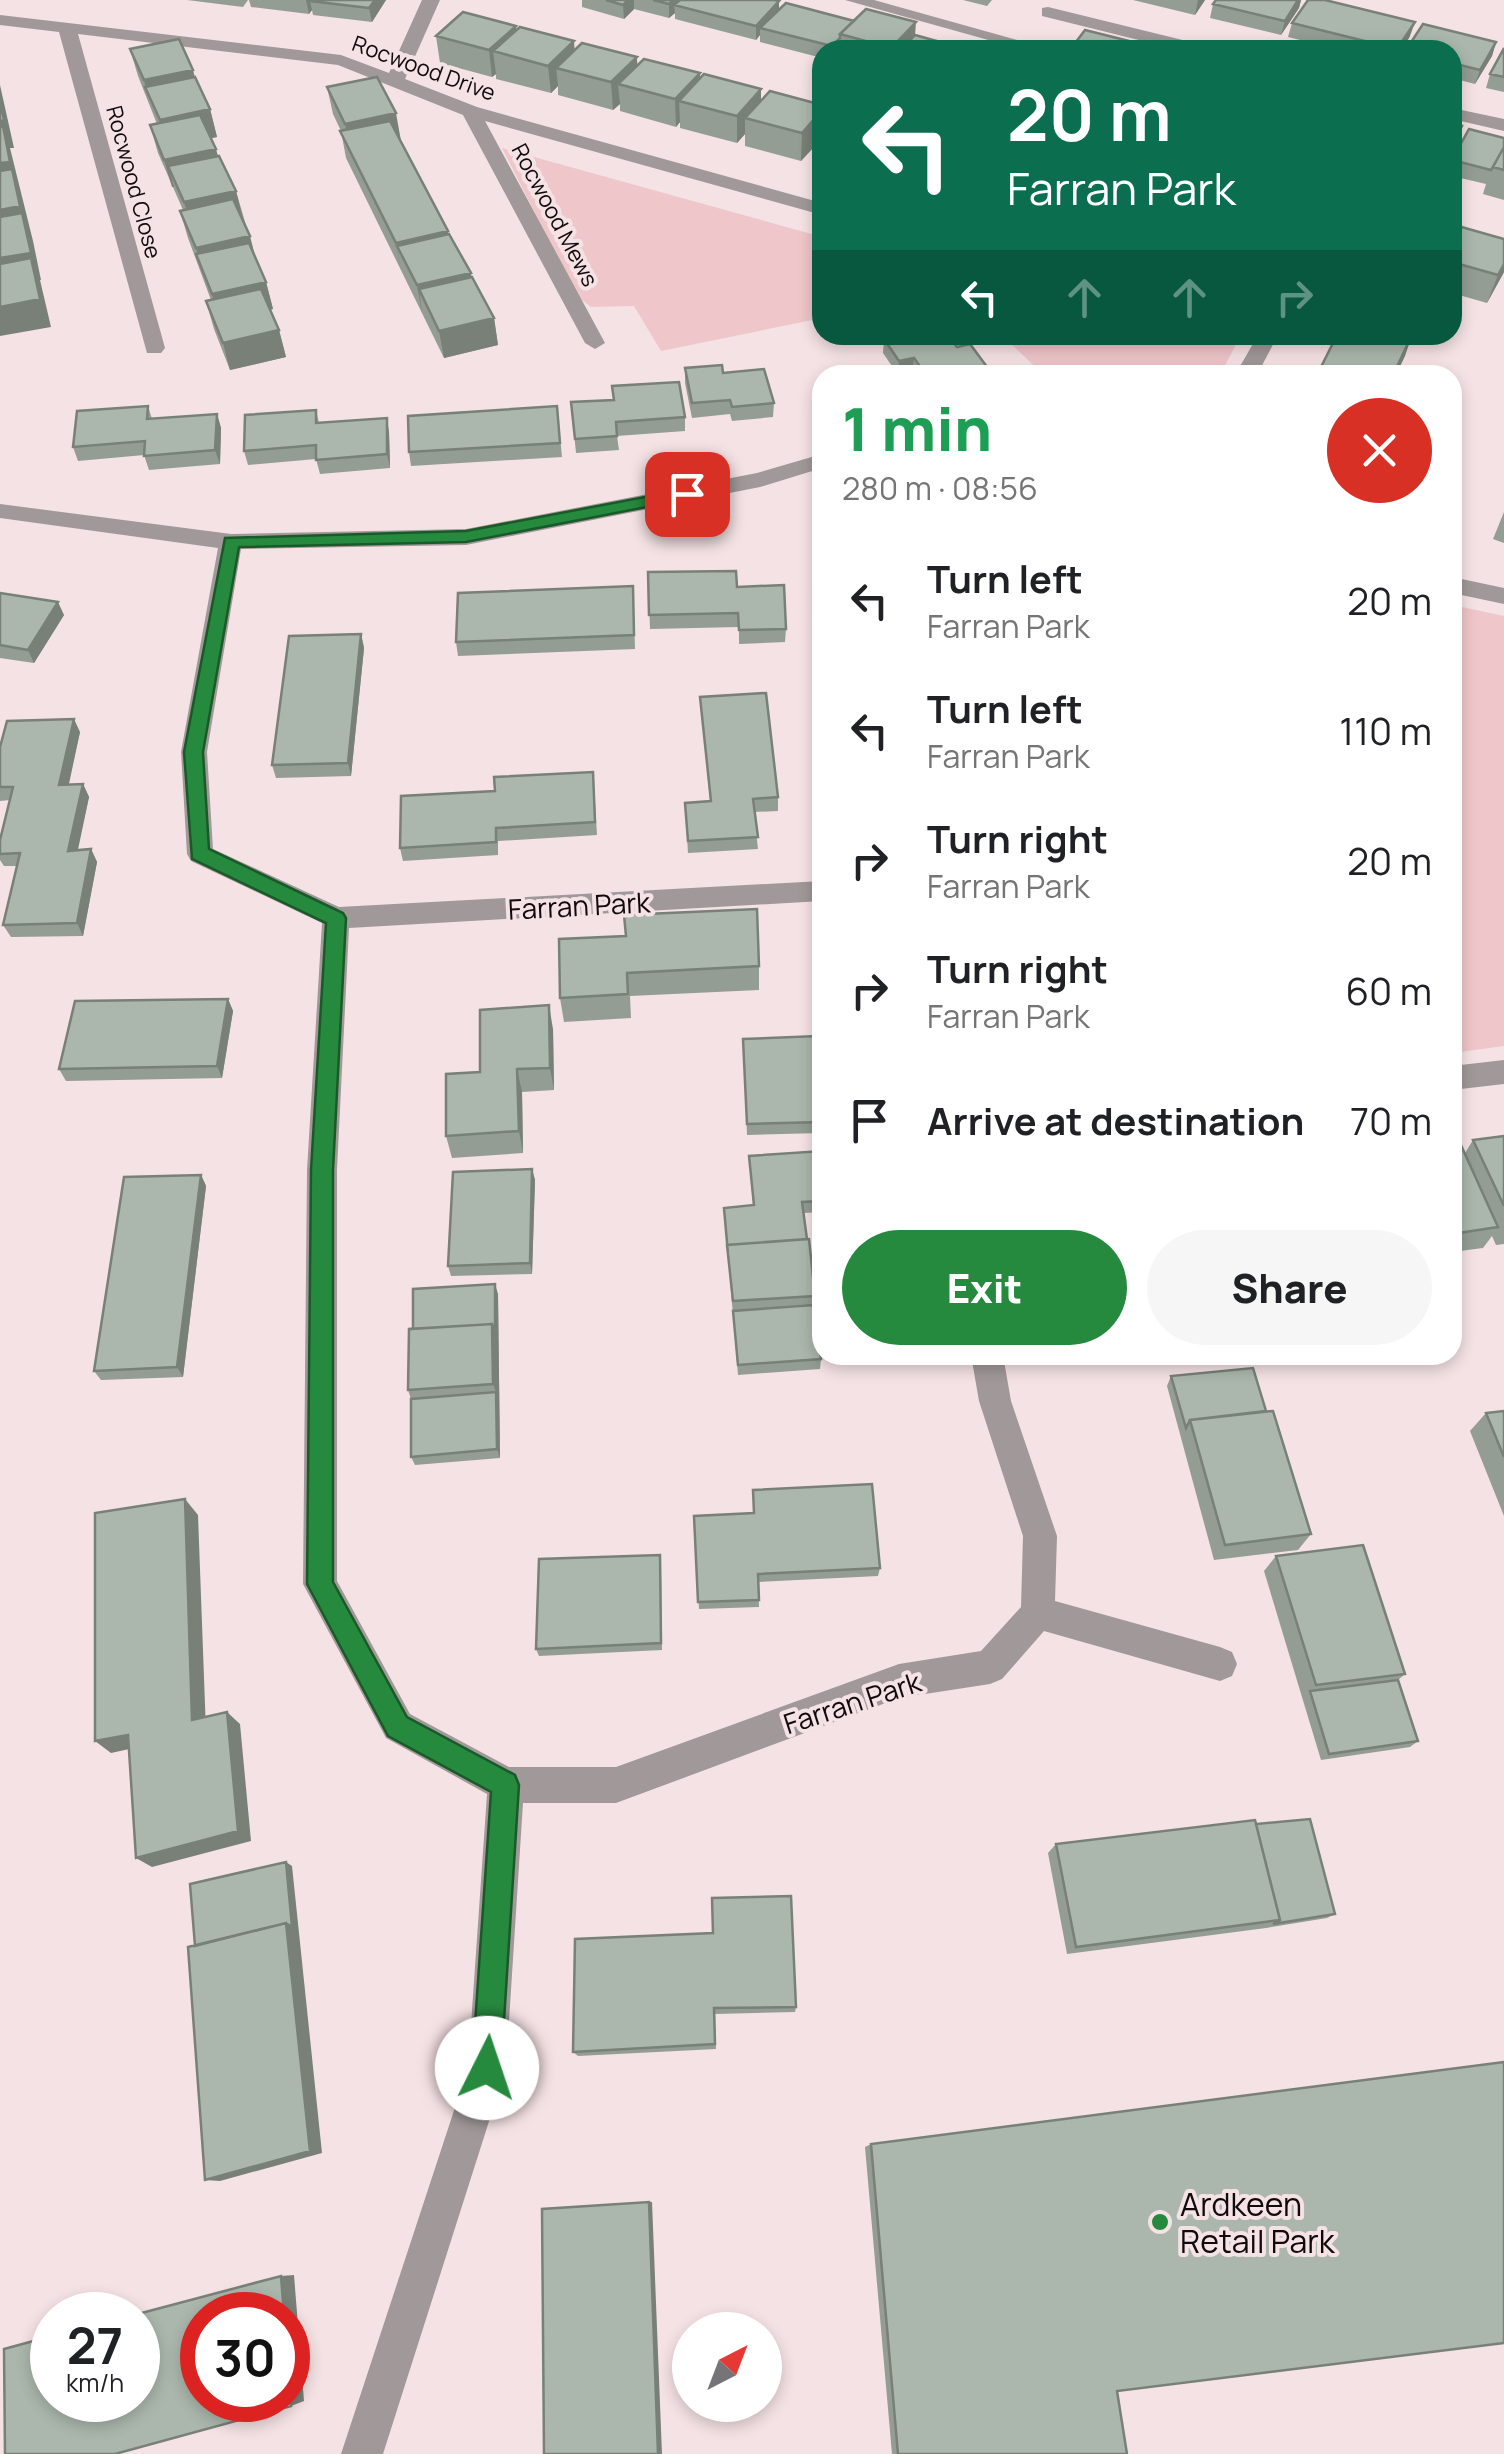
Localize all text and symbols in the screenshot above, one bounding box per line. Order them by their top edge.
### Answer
street label: Rocwood Drive [348,28,500,108]
text: 20 m [1007,66,1172,162]
icon: left [842,80,972,210]
street label: Rocwood Close [99,102,169,262]
street label: Rocwood Mews [505,138,605,292]
text: Farran Park [1007,157,1236,219]
icon: left [952,270,1007,325]
icon: ahead [1057,270,1112,325]
icon: ahead [1162,270,1217,325]
icon: right [1267,270,1322,325]
text: 1 min [842,387,992,469]
button: close [1327,398,1432,503]
pin [645,452,730,537]
text: 280 m · 08:56 [842,466,1038,510]
icon: arrive [660,467,715,522]
text: Turn left [927,552,1083,604]
icon: left [842,573,897,628]
text: 20 m [1347,574,1432,626]
text: Farran Park [927,604,1090,648]
text: Turn left [927,682,1083,734]
icon: left [842,703,897,758]
text: 110 m [1339,704,1432,756]
text: Farran Park [927,734,1090,778]
text: Turn right [927,812,1108,864]
icon: right [842,833,897,888]
text: 20 m [1347,834,1432,886]
text: Farran Park [927,864,1090,908]
street label: Farran Park [507,882,652,928]
text: Turn right [927,942,1108,994]
icon: right [842,963,897,1018]
text: 60 m [1345,964,1432,1016]
text: Farran Park [927,994,1090,1038]
icon: arrive [842,1093,897,1148]
text: Arrive at destination [927,1094,1304,1146]
text: 70 m [1350,1094,1432,1146]
button: Exit [842,1230,1127,1345]
button: Share [1147,1230,1432,1345]
street label: Farran Park [778,1662,927,1742]
position arrow [435,2016,539,2120]
place label: Ardkeen Retail Park [1180,2182,1336,2263]
marker: Ardkeen Retail Park [1149,2211,1171,2233]
speed limit sign: 30 [180,2292,310,2422]
text: 27 [67,2311,123,2379]
north arrow [672,2312,782,2422]
map controls [672,2312,782,2422]
text: km/h [66,2365,124,2400]

